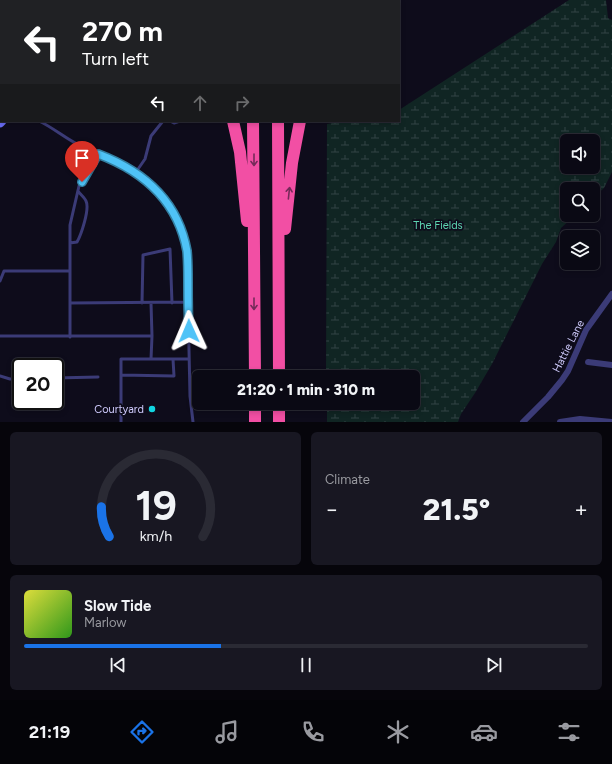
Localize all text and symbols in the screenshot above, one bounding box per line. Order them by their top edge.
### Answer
text: 270 m [82,14,163,48]
icon: left [16,16,68,68]
text: Turn left [82,48,149,70]
icon: left [147,92,169,114]
icon: ahead [189,92,211,114]
icon: right [231,92,253,114]
map controls [560,134,600,270]
button: sound [560,134,600,174]
pin [65,141,99,182]
icon: arrive [71,147,93,169]
one-way arrow [250,153,258,166]
button: search [560,182,600,222]
one-way arrow [285,187,293,200]
park label: The Fields [413,219,463,232]
button: layers [560,230,600,270]
one-way arrow [250,297,258,310]
position arrow [168,310,210,352]
street label: Hattie Lane [550,318,587,375]
speed limit sign: 20 [12,358,64,410]
text: 21:20 · 1 min · 310 m [237,381,375,399]
place label: Courtyard [94,403,144,416]
marker: Courtyard [147,404,157,414]
text: Climate [325,472,370,487]
text: 19 [135,479,176,529]
text: 21.5° [423,491,490,528]
text: − [325,496,339,523]
text: + [574,496,588,523]
text: km/h [139,526,172,544]
text: Slow Tide [84,597,151,615]
text: Marlow [84,615,126,630]
icon: previous [107,654,129,676]
icon: pause [295,654,317,676]
icon: next [483,654,505,676]
icon: directions [128,718,156,746]
icon: music [213,718,241,746]
icon: phone [299,718,327,746]
icon: climate [384,718,412,746]
icon: car [470,718,498,746]
icon: filters [555,718,583,746]
text: 21:19 [29,721,70,743]

